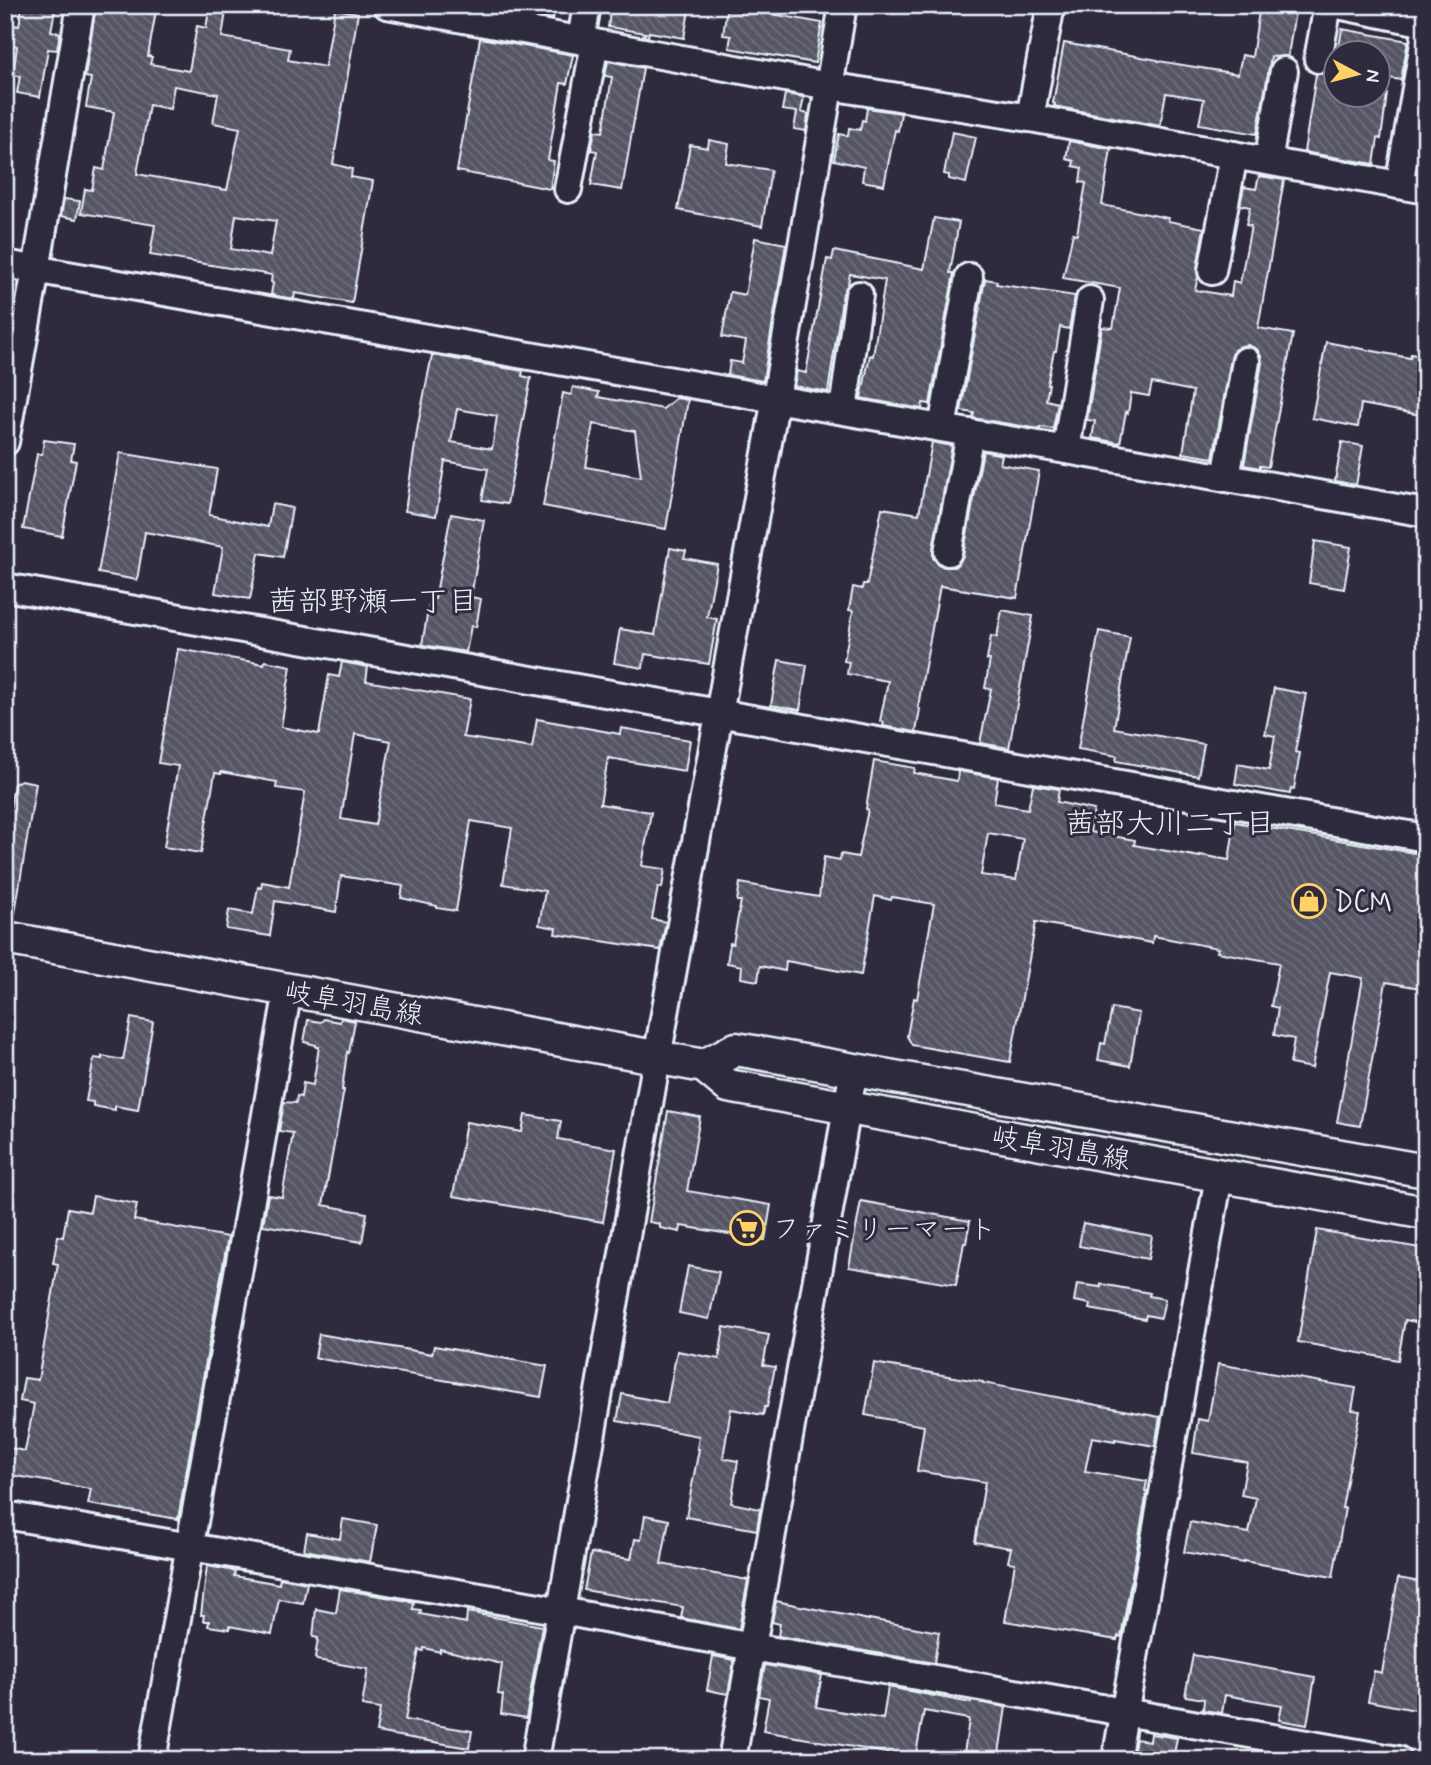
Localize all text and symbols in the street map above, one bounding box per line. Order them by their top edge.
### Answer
north arrow [1322,38,1392,108]
text: N [1359,68,1386,84]
district label: 茜部野瀬一丁目 [268,583,478,622]
district label: 茜部大川二丁目 [1065,805,1275,844]
shop icon: DCM [1290,882,1328,920]
place label: DCM [1334,885,1393,922]
street label: 岐阜羽島線 [281,974,426,1035]
street label: 岐阜羽島線 [988,1119,1133,1180]
supermarket icon: ファミリーマート [728,1209,766,1247]
place label: ファミリーマート [772,1212,997,1249]

